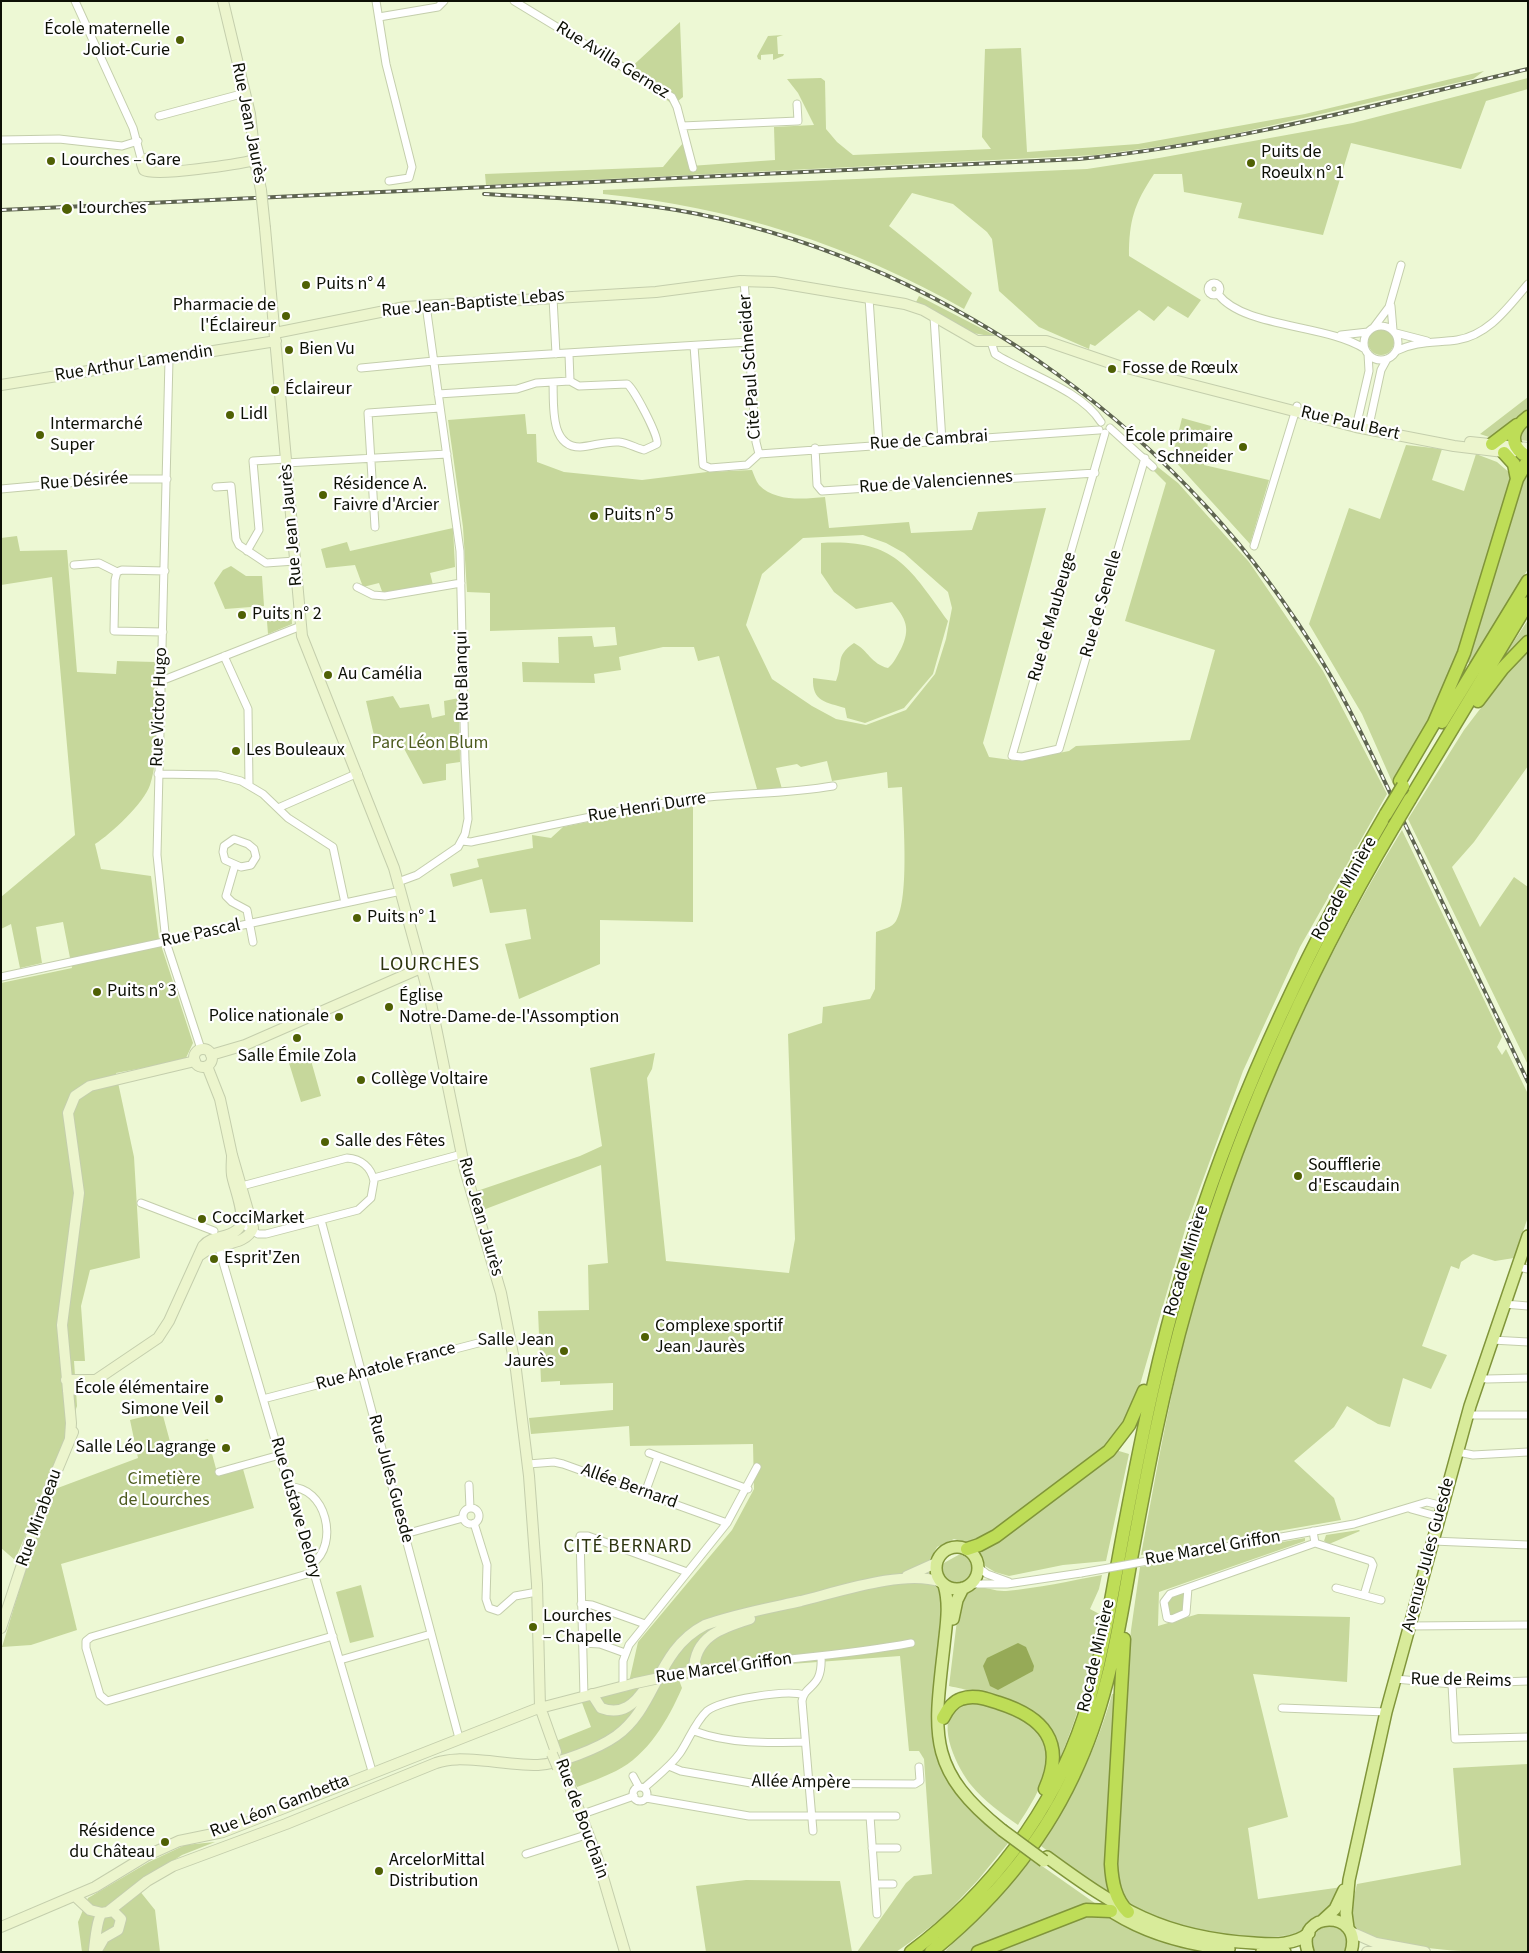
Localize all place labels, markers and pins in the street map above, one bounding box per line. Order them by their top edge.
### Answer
place label: École maternelle Joliot-Curie [44,19,170,62]
marker: École maternelle Joliot-Curie [174,34,186,46]
place label: Puits de Roeulx n° 1 [1261,142,1344,184]
place label: Lourches – Gare [61,150,181,172]
marker: Lourches – Gare [45,155,57,167]
marker: Puits de Roeulx n° 1 [1245,157,1257,169]
place label: Lourches [78,198,147,220]
marker: Lourches [60,202,74,216]
place label: Puits n° 4 [316,274,386,296]
marker: Puits n° 4 [300,279,312,291]
place label: Pharmacie de l'Éclaireur [173,295,276,338]
marker: Pharmacie de l'Éclaireur [280,310,292,322]
place label: Bien Vu [299,339,355,361]
marker: Bien Vu [283,344,295,356]
place label: Fosse de Rœulx [1122,358,1238,380]
marker: Fosse de Rœulx [1106,363,1118,375]
place label: Éclaireur [285,379,352,401]
marker: Éclaireur [269,384,281,396]
place label: Lidl [240,404,268,426]
marker: Lidl [224,409,236,421]
place label: Intermarché Super [50,414,143,456]
place label: École primaire Schneider [1125,426,1233,468]
marker: Intermarché Super [34,429,46,441]
marker: École primaire Schneider [1237,441,1249,453]
place label: Résidence A. Faivre d'Arcier [333,474,439,516]
marker: Résidence A. Faivre d'Arcier [317,489,329,501]
place label: Puits n° 5 [604,505,674,527]
marker: Puits n° 5 [588,510,600,522]
place label: Puits n° 2 [252,604,322,626]
marker: Puits n° 2 [236,609,248,621]
place label: Au Camélia [338,664,422,686]
marker: Au Camélia [322,669,334,681]
place label: Les Bouleaux [246,740,345,762]
marker: Les Bouleaux [230,745,242,757]
place label: Puits n° 1 [367,907,437,929]
marker: Puits n° 1 [351,912,363,924]
place label: Puits n° 3 [107,981,177,1003]
marker: Puits n° 3 [91,986,103,998]
place label: Église Notre-Dame-de-l'Assomption [399,986,619,1028]
marker: Église Notre-Dame-de-l'Assomption [383,1001,395,1013]
place label: Police nationale [209,1006,329,1028]
marker: Police nationale [333,1011,345,1023]
marker: Salle Émile Zola [291,1032,303,1044]
place label: Salle Émile Zola [237,1046,357,1068]
place label: Collège Voltaire [371,1069,488,1091]
marker: Collège Voltaire [355,1074,367,1086]
place label: Salle des Fêtes [335,1131,445,1153]
marker: Salle des Fêtes [319,1136,331,1148]
place label: Soufflerie d'Escaudain [1308,1155,1400,1198]
marker: Soufflerie d'Escaudain [1292,1170,1304,1182]
place label: CocciMarket [212,1208,304,1230]
marker: CocciMarket [196,1213,208,1225]
place label: Esprit'Zen [224,1248,300,1270]
marker: Esprit'Zen [208,1253,220,1265]
place label: Complexe sportif Jean Jaurès [655,1316,783,1358]
place label: Salle Jean Jaurès [477,1330,554,1372]
marker: Complexe sportif Jean Jaurès [639,1331,651,1343]
marker: Salle Jean Jaurès [558,1345,570,1357]
place label: École élémentaire Simone Veil [75,1378,209,1420]
marker: École élémentaire Simone Veil [213,1393,225,1405]
place label: Salle Léo Lagrange [75,1437,216,1459]
marker: Salle Léo Lagrange [220,1442,232,1454]
place label: Lourches – Chapelle [543,1606,621,1648]
marker: Lourches – Chapelle [527,1621,539,1633]
place label: Résidence du Château [69,1821,155,1864]
marker: Résidence du Château [159,1836,171,1848]
place label: ArcelorMittal Distribution [389,1850,485,1892]
marker: ArcelorMittal Distribution [373,1865,385,1877]

